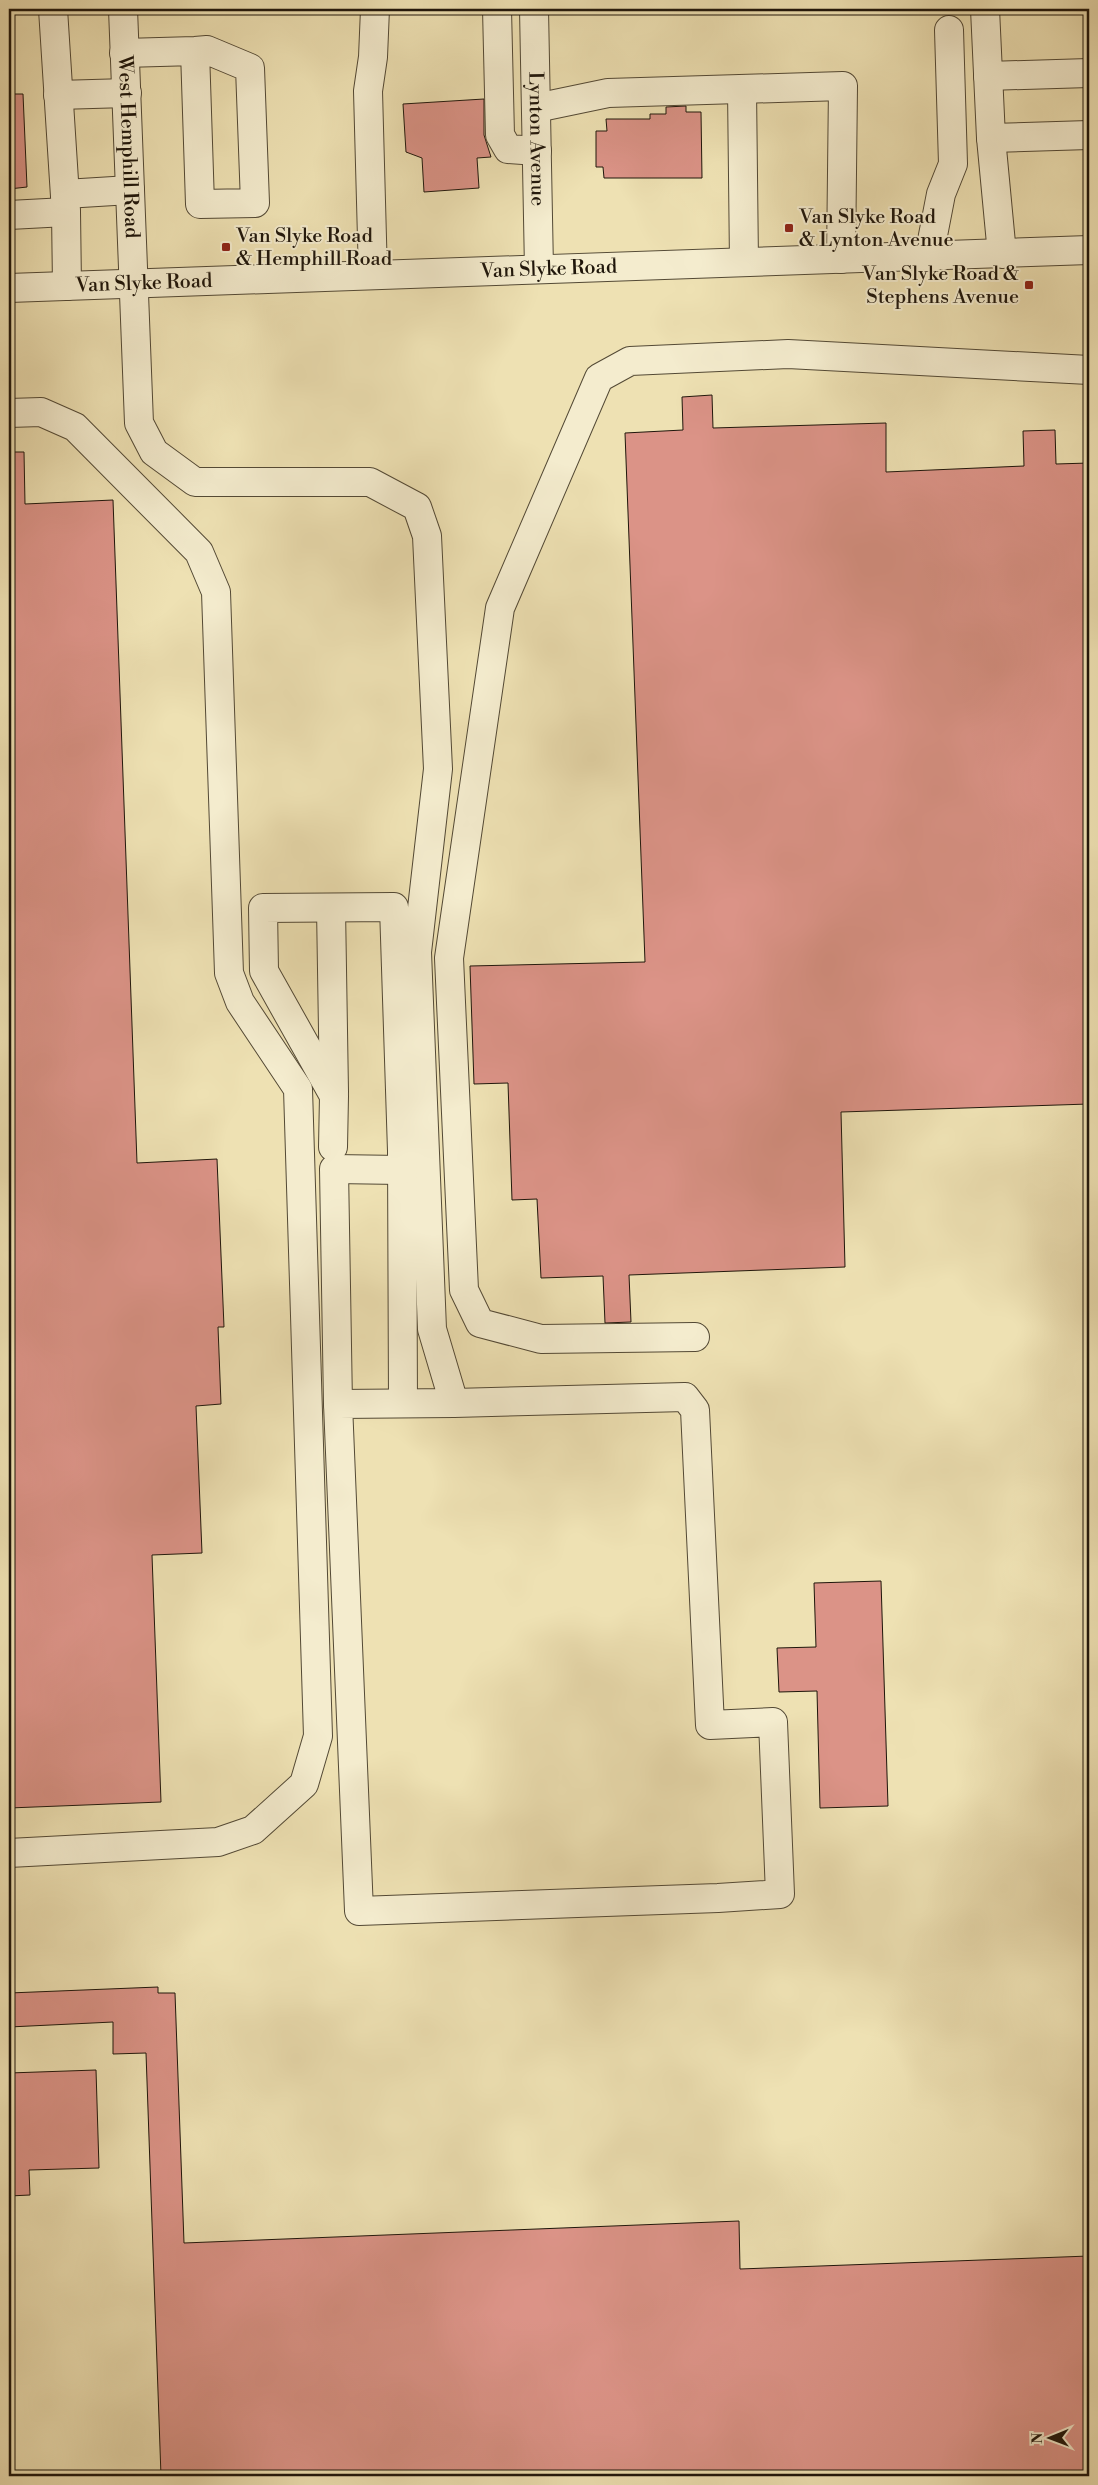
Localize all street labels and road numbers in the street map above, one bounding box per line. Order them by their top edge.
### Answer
street label: West Hemphill Road [112,54,144,240]
street label: Lynton Avenue [523,71,550,206]
street label: Van Slyke Road [479,254,618,284]
street label: Van Slyke Road [74,268,213,298]

